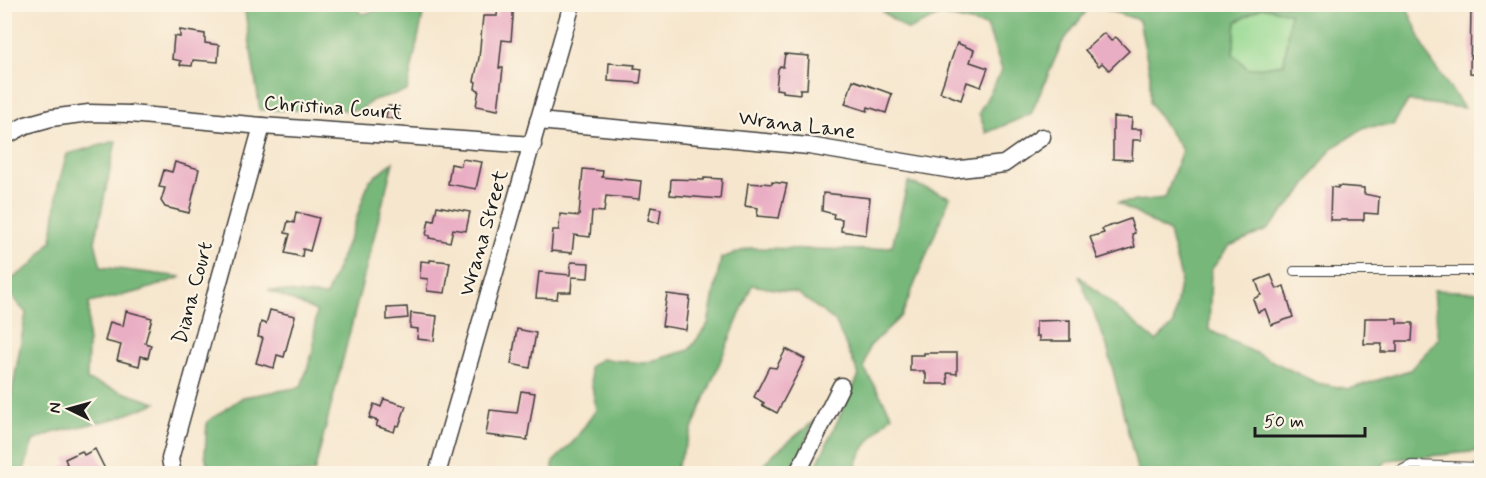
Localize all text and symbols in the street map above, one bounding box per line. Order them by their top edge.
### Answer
street label: Christina Court [263,89,404,127]
street label: Wrana Lane [737,104,857,146]
street label: Wrana Street [453,166,516,300]
street label: Diana Court [166,238,220,347]
north arrow [39,379,99,439]
scale bar [1255,400,1364,438]
text: N [45,402,66,414]
text: 50 m [1264,410,1304,434]

